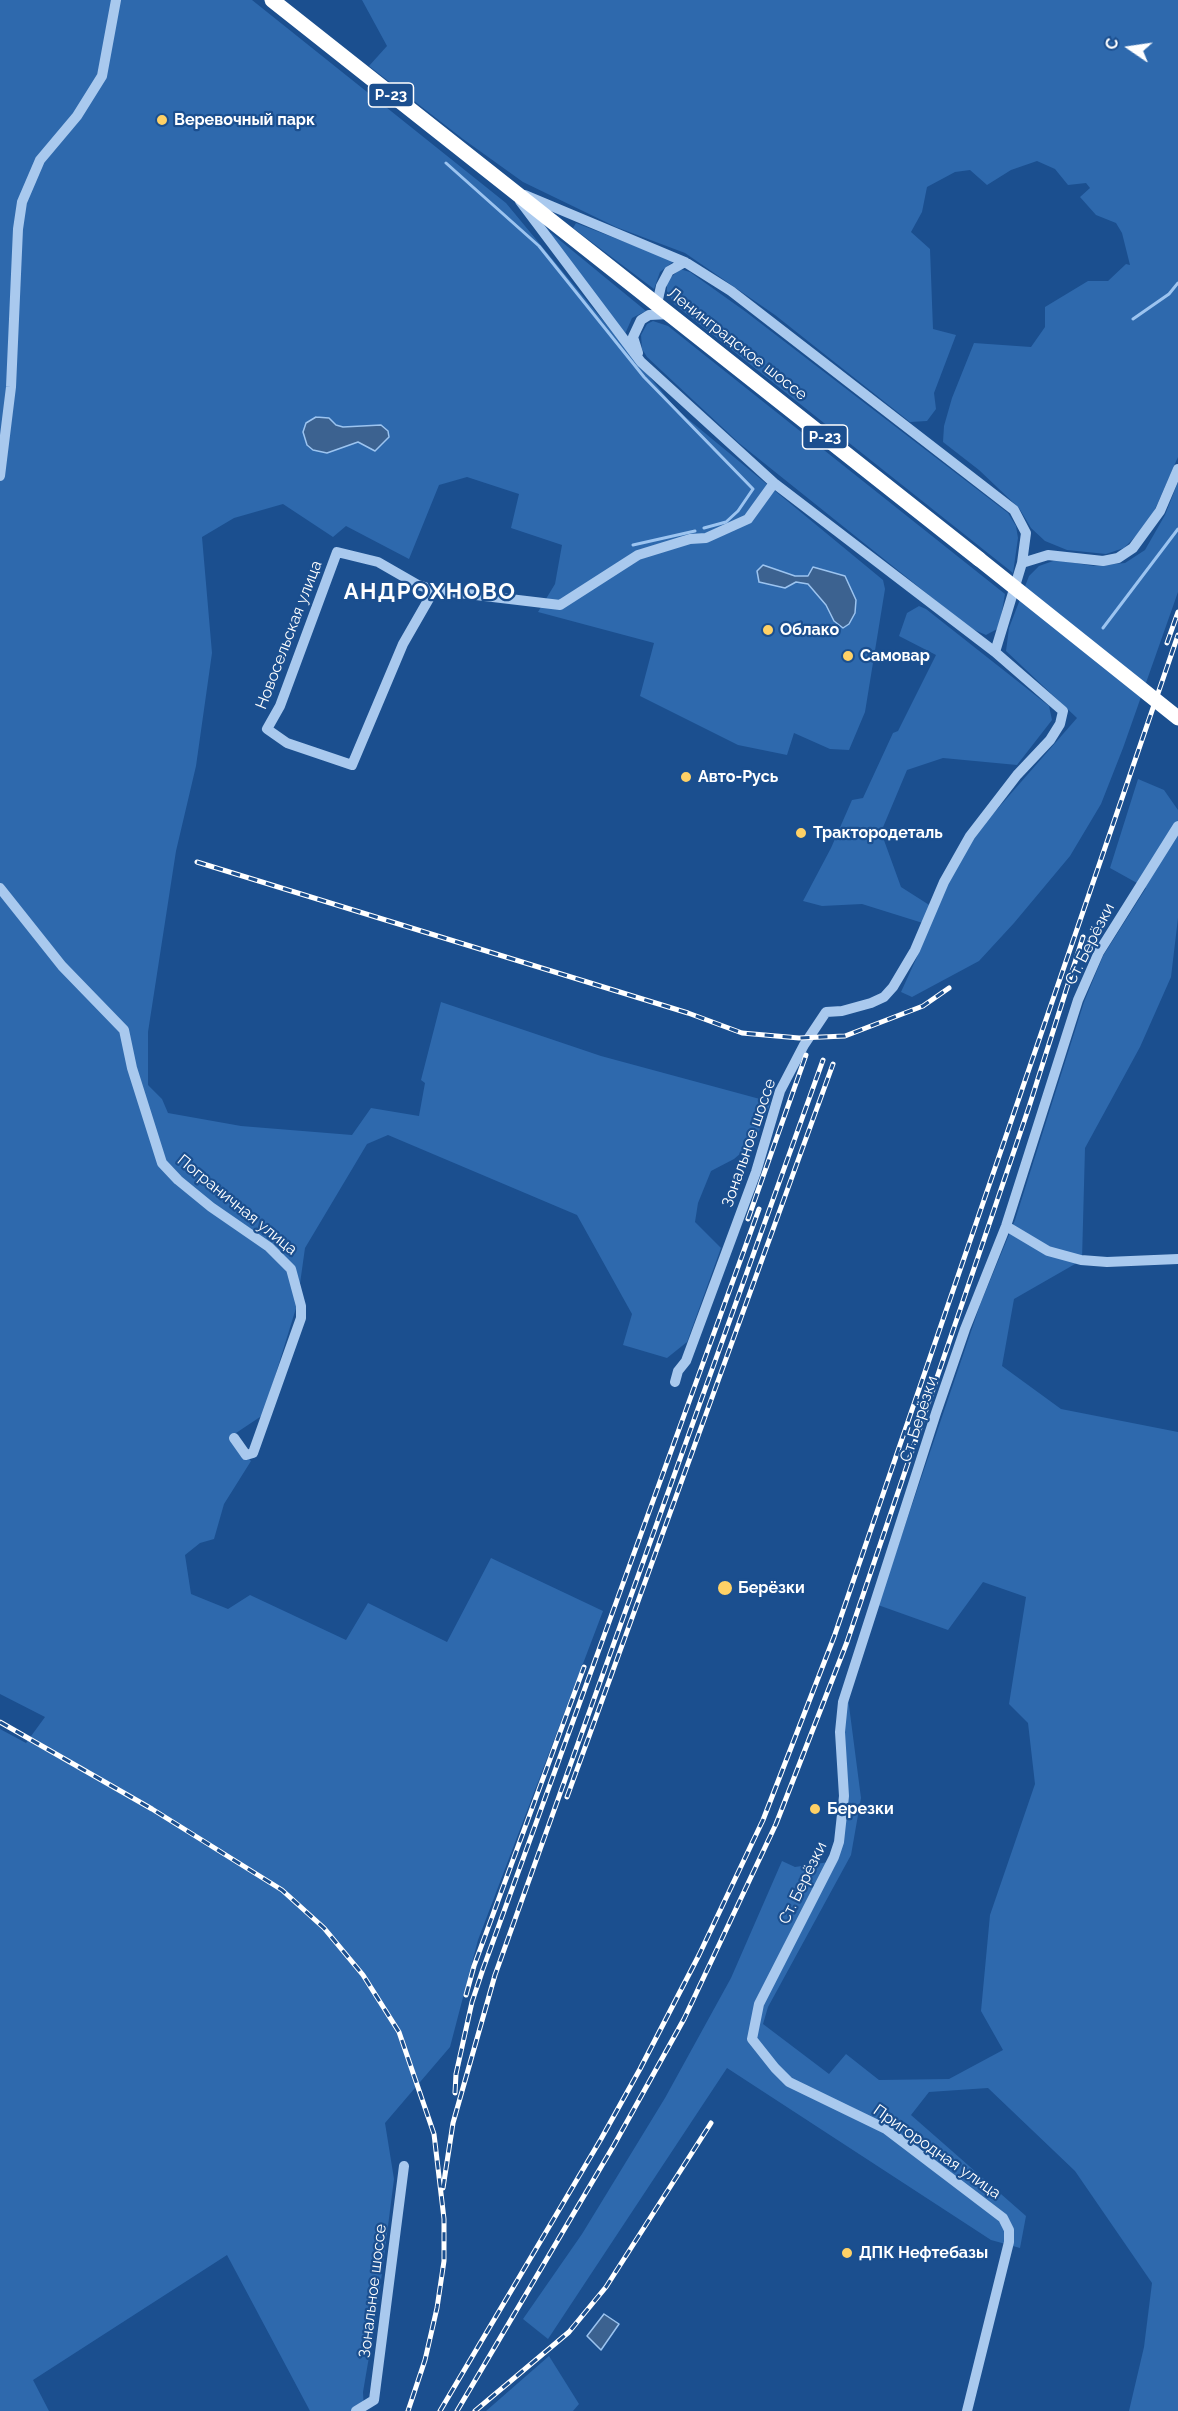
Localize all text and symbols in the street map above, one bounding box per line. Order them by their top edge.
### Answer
north arrow [1100,18,1160,78]
text: С [1101,36,1122,51]
road number: Р-23 [368,83,414,107]
place label: Веревочный парк [174,110,315,130]
marker: Веревочный парк [155,113,169,127]
street label: Ленинградское шоссе [663,283,811,405]
road number: Р-23 [802,425,848,449]
street label: Новосельская улица [252,558,326,712]
district label: АНДРОХНОВО [344,579,516,605]
place label: Облако [780,620,839,640]
marker: Облако [761,623,775,637]
place label: Самовар [860,646,930,666]
marker: Самовар [841,649,855,663]
place label: Авто-Русь [698,767,778,787]
marker: Авто-Русь [679,770,693,784]
place label: Трактородеталь [813,823,943,843]
marker: Трактородеталь [794,826,808,840]
street label: Ст. Берёзки [1061,900,1119,988]
street label: Зональное шоссе [718,1076,780,1210]
street label: Пограничная улица [173,1151,301,1259]
street label: Ст. Берёзки [896,1374,942,1464]
place label: Берёзки [738,1578,805,1598]
marker: Берёзки [716,1579,734,1597]
place label: Березки [827,1799,894,1819]
marker: Березки [808,1802,822,1816]
street label: Ст. Берёзки [775,1839,831,1927]
street label: Пригородная улица [870,2101,1004,2203]
street label: Зональное шоссе [355,2223,391,2359]
place label: ДПК Нефтебазы [859,2243,988,2263]
marker: ДПК Нефтебазы [840,2246,854,2260]

